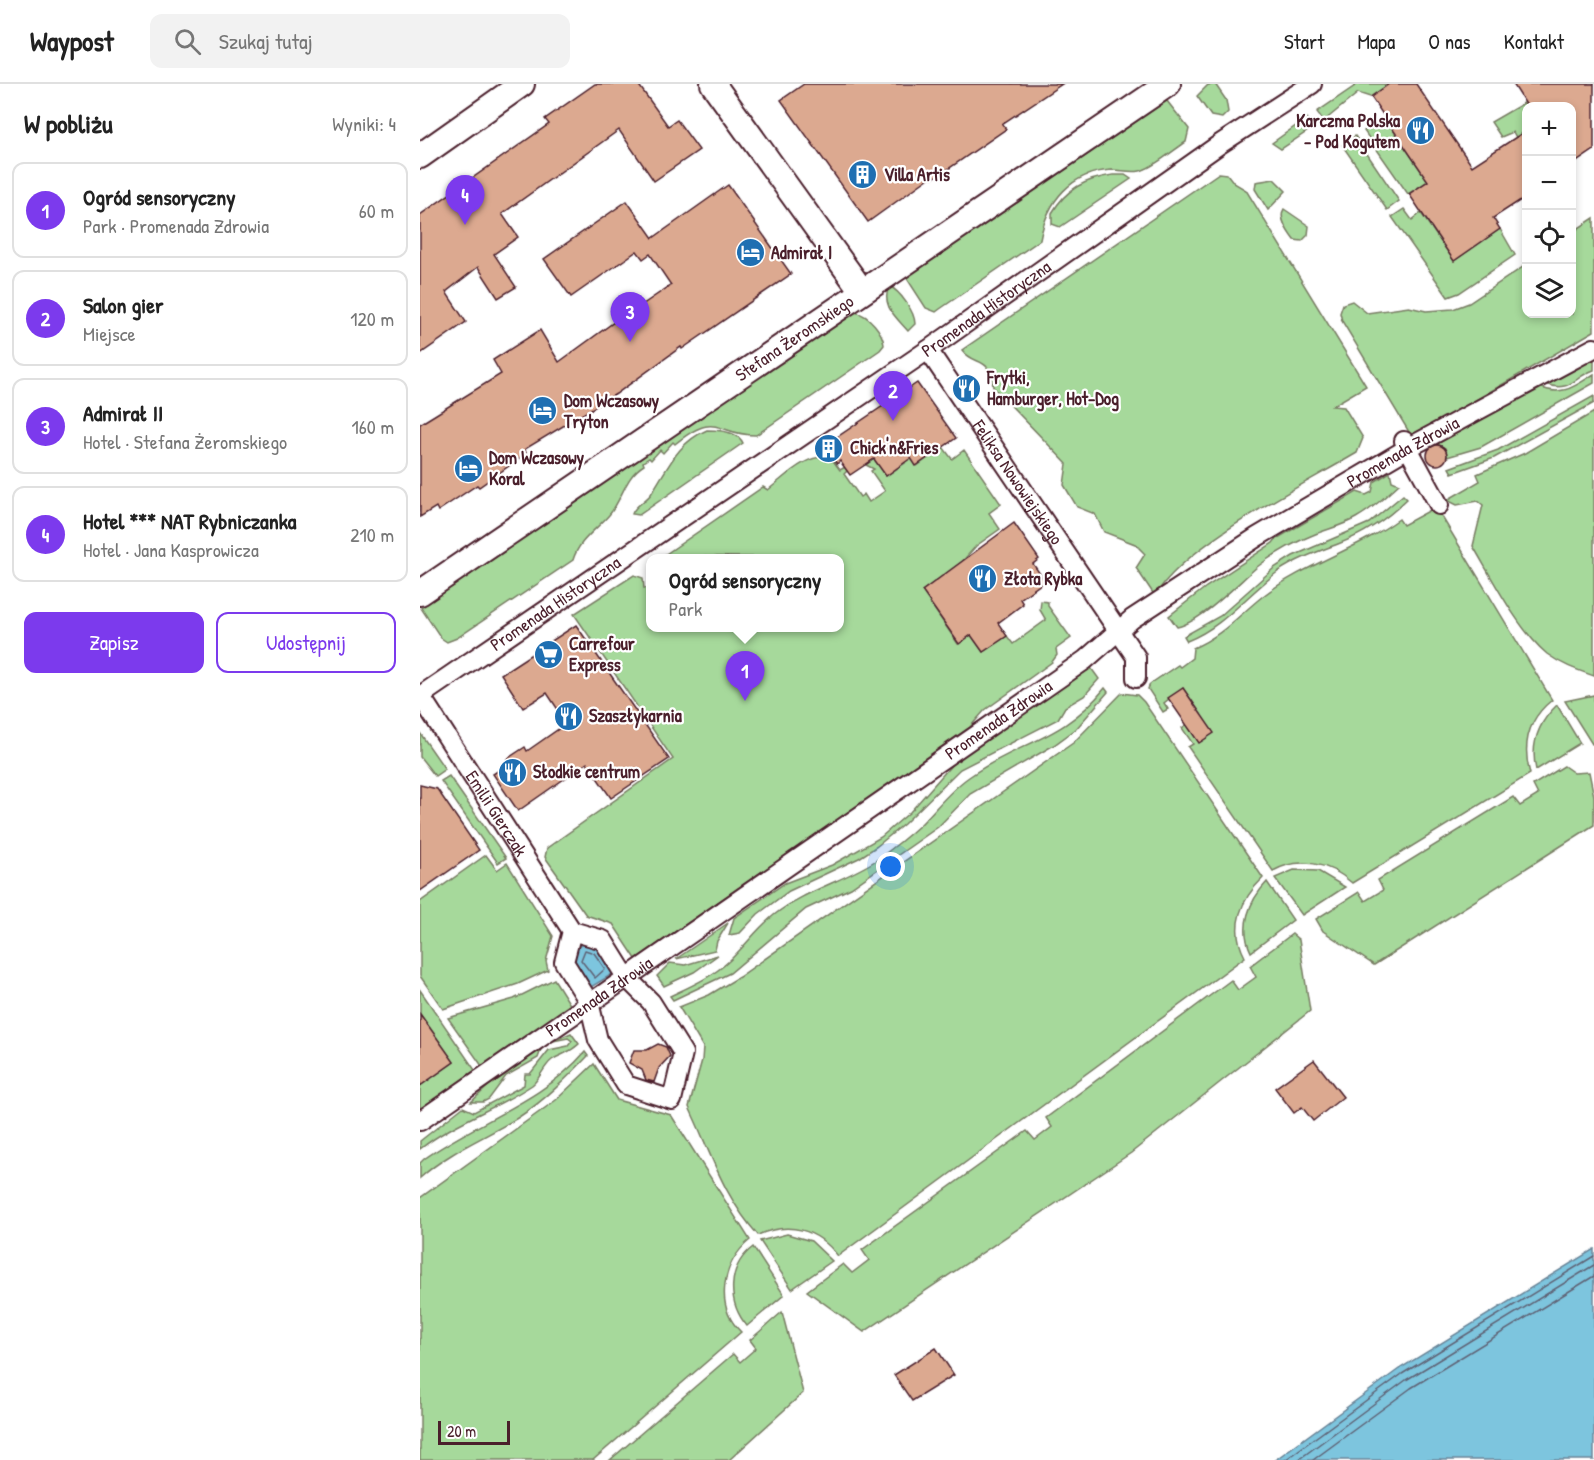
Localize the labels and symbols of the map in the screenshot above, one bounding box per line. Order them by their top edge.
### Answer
place label: Karczma Polska - Pod Kogutem [1296,108,1401,155]
restaurant icon: Karczma Polska - Pod Kogutem [1405,115,1437,147]
building icon: Villa Artis [847,159,879,191]
place label: Villa Artis [884,162,950,187]
pin: 4 [446,176,484,225]
hotel icon: Admirał I [734,237,766,269]
place label: Admirał I [771,240,832,265]
street label: Promenada Historyczna [916,254,1056,363]
street label: Stefana Żeromskiego [730,289,858,387]
pin: 3 [610,292,650,342]
place label: Frytki, Hamburger, Hot-Dog [986,365,1119,412]
pin: 2 [874,372,912,421]
restaurant icon: Frytki, Hamburger, Hot-Dog [950,372,982,404]
place label: Dom Wczasowy Tryton [563,388,660,435]
hotel icon: Dom Wczasowy Tryton [527,395,559,427]
street label: Promenada Zdrowia [1342,410,1463,493]
street label: Feliksa Nowowiejskiego [966,414,1069,549]
building icon: Chick'n&Fries [813,432,845,464]
place label: Chick'n&Fries [850,435,938,460]
place label: Dom Wczasowy Koral [489,445,585,491]
hotel icon: Dom Wczasowy Koral [452,452,484,484]
street label: Promenada Historyczna [485,550,626,657]
restaurant icon: Złota Rybka [967,563,999,595]
place label: Złota Rybka [1004,566,1083,592]
place label: Carrefour Express [569,631,635,678]
supermarket icon: Carrefour Express [532,638,564,670]
pin: 1 [726,652,764,701]
street label: Promenada Zdrowia [940,673,1057,766]
restaurant icon: Szaszłykarnia [552,700,584,732]
place label: Szaszłykarnia [589,703,683,729]
restaurant icon: Słodkie centrum [496,756,528,788]
place label: Słodkie centrum [533,759,640,784]
street label: Emilii Gierczak [460,766,534,861]
your location [876,852,905,881]
street label: Promenada Zdrowia [540,950,658,1042]
scale bar [438,1418,510,1446]

